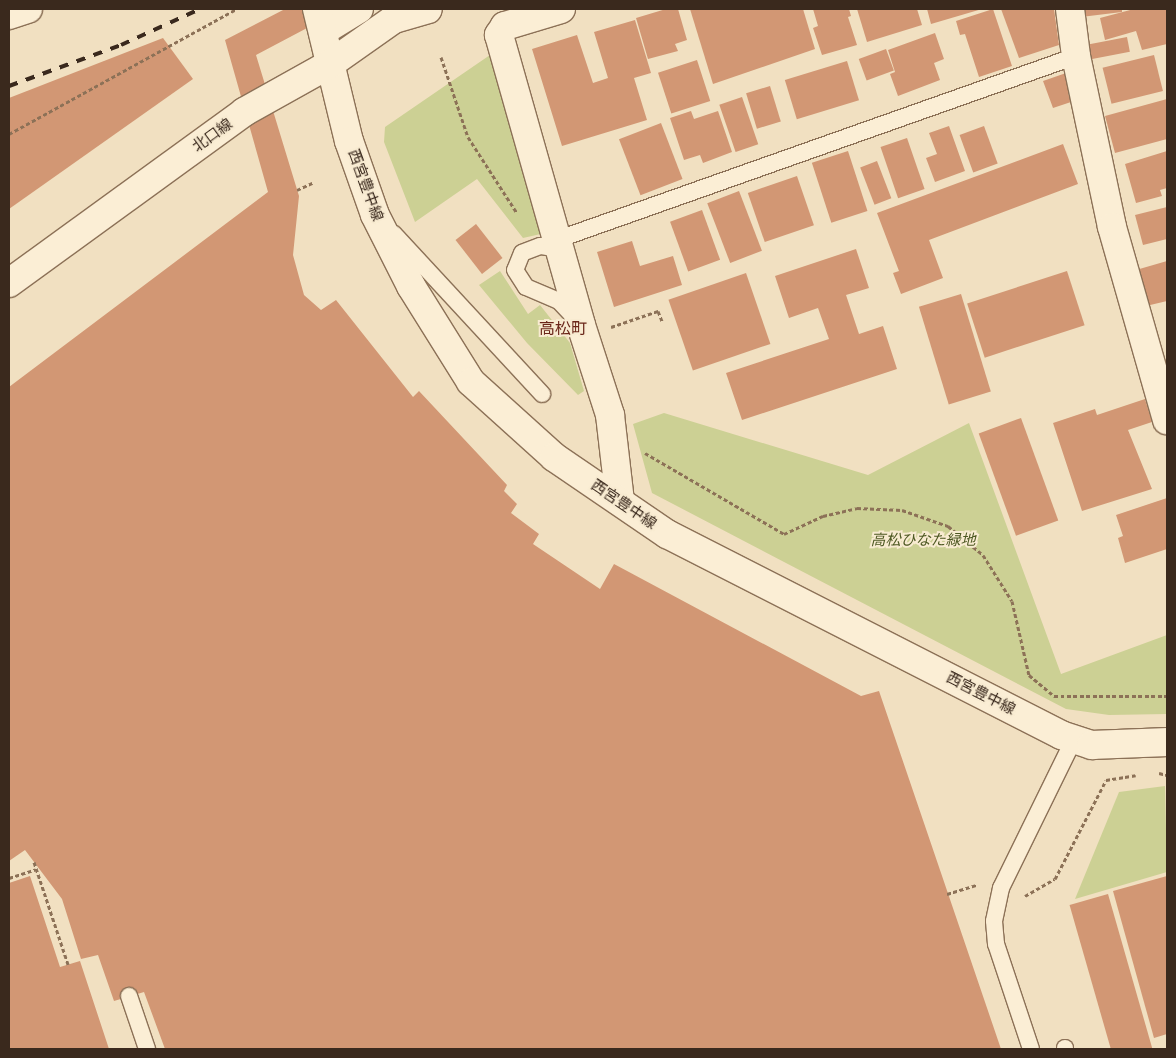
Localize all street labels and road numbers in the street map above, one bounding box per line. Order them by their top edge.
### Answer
street label: 北口線 [189,114,235,156]
street label: 西宮豊中線 [345,147,387,223]
street label: 西宮豊中線 [588,476,660,532]
street label: 西宮豊中線 [944,668,1018,718]

